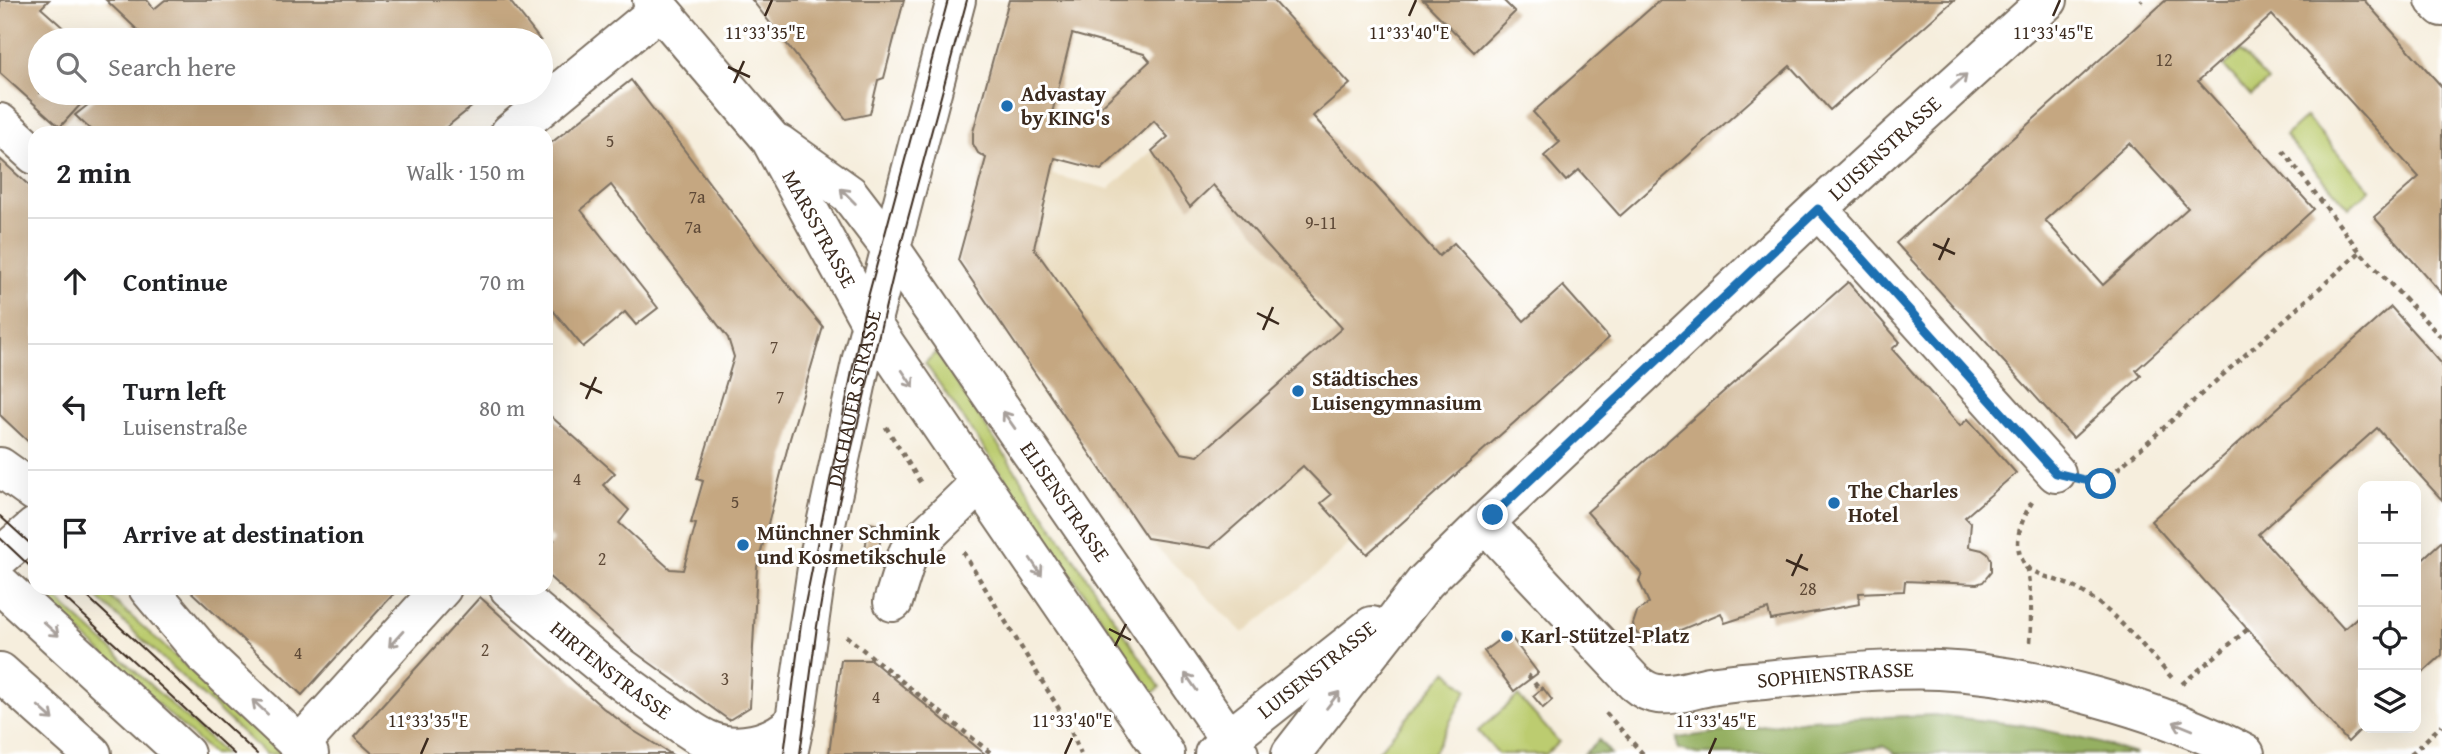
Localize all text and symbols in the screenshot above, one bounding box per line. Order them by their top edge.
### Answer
text: 11°33'35"E [725,19,805,46]
text: 11°33'40"E [1369,19,1449,46]
text: 11°33'45"E [2013,19,2093,46]
search box [28,28,553,105]
house number: 12 [2155,46,2173,73]
text: Search here [108,47,236,86]
icon: search [52,48,90,86]
one-way arrow [1950,72,1967,89]
place label: Advastay by KING's [1021,78,1110,133]
street label: LUISENSTRASSE [1821,88,1948,208]
marker: Advastay by KING's [999,98,1015,114]
house number: 5 [606,127,614,154]
text: 2 min [56,150,131,194]
text: Walk · 150 m [406,155,525,188]
street label: MARSSTRASSE [775,164,865,294]
house number: 7a [688,183,706,210]
one-way arrow [840,188,857,205]
house number: 9-11 [1305,209,1337,236]
house number: 7a [684,213,702,240]
icon: ahead [56,262,94,300]
text: Continue [123,262,228,301]
text: 70 m [479,265,525,298]
street label: DACHAUER STRASSE [818,306,889,490]
house number: 7 [770,333,778,360]
place label: Städtisches Luisengymnasium [1312,363,1482,418]
one-way arrow [901,369,915,388]
text: Turn left [123,371,226,410]
house number: 7 [776,383,784,410]
marker: Städtisches Luisengymnasium [1290,383,1306,399]
icon: left [56,388,94,426]
text: 80 m [479,391,525,424]
text: Luisenstraße [123,410,248,443]
one-way arrow [1002,411,1016,430]
street label: ELISENSTRASSE [1013,435,1118,568]
house number: 4 [573,465,581,492]
route start [2085,468,2116,499]
place label: The Charles Hotel [1848,475,1958,530]
map controls [2358,481,2421,733]
button: + [2358,481,2421,544]
house number: 5 [731,488,739,515]
marker: The Charles Hotel [1826,495,1842,511]
route end [1477,499,1508,530]
icon: arrive [56,514,94,552]
text: Arrive at destination [123,514,364,553]
place label: Münchner Schmink und Kosmetikschule [757,517,946,572]
marker: Münchner Schmink und Kosmetikschule [735,537,751,553]
button: − [2358,544,2421,607]
house number: 2 [598,545,606,572]
one-way arrow [1029,556,1043,576]
house number: 28 [1799,575,1817,602]
button: locate [2358,607,2421,670]
street label: HIRTENSTRASSE [544,613,678,727]
street label: LUISENSTRASSE [1251,613,1382,726]
place label: Karl-Stützel-Platz [1521,620,1690,651]
one-way arrow [42,621,60,637]
marker: Karl-Stützel-Platz [1499,628,1515,644]
one-way arrow [388,630,404,648]
house number: 2 [481,636,489,663]
house number: 4 [294,639,302,666]
street label: SOPHIENSTRASSE [1756,654,1914,696]
house number: 3 [721,665,729,692]
button: layers [2358,670,2421,733]
one-way arrow [1184,673,1198,692]
house number: 4 [872,683,880,710]
one-way arrow [1325,691,1340,710]
one-way arrow [251,699,269,715]
one-way arrow [37,705,55,721]
text: 11°33'35"E [388,707,468,734]
text: 11°33'40"E [1032,707,1112,734]
text: 11°33'45"E [1676,707,1756,734]
one-way arrow [2173,719,2194,732]

